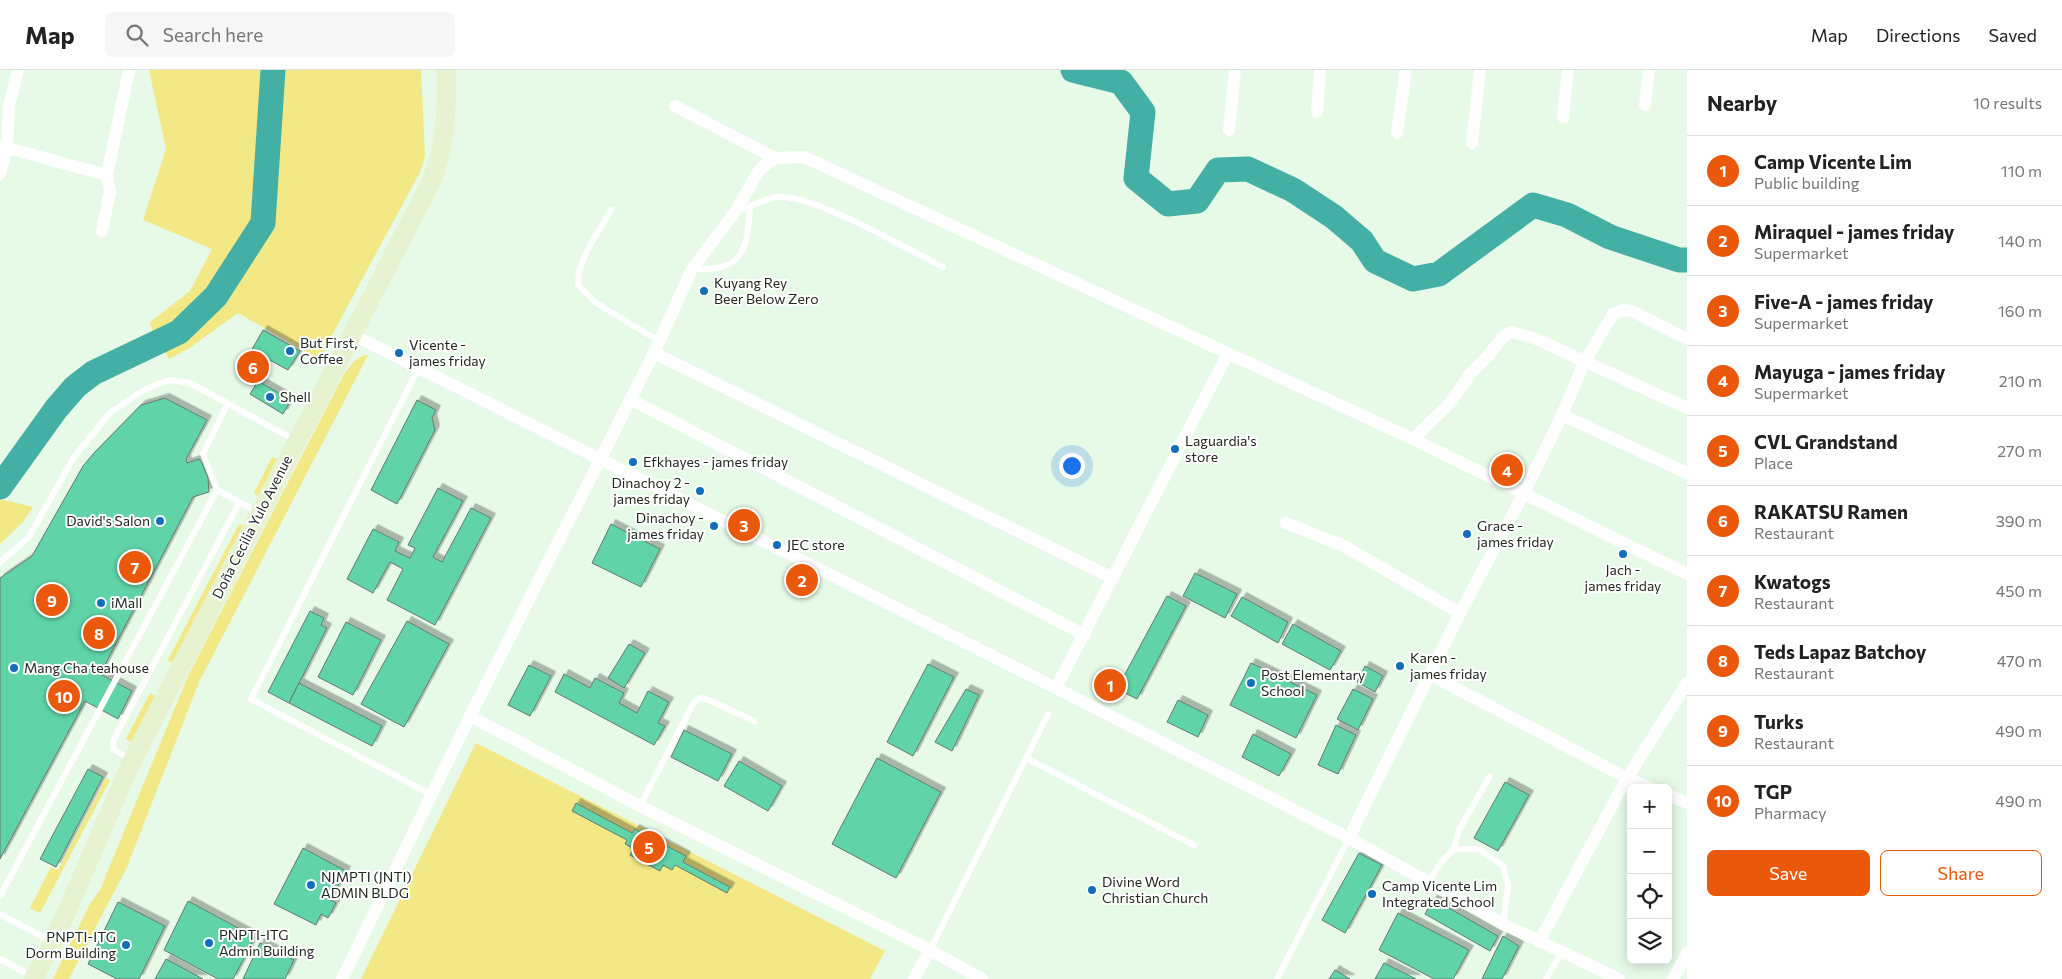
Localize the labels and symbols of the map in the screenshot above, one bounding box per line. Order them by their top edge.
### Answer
place label: Kuyang Rey Beer Below Zero [714,274,819,307]
marker: Kuyang Rey Beer Below Zero [698,285,710,297]
place label: But First, Coffee [300,334,358,367]
place label: Vicente - james friday [409,336,486,369]
marker: But First, Coffee [284,345,296,357]
marker: Vicente - james friday [393,347,405,359]
pin: 6 [237,348,269,386]
place label: Shell [280,388,311,405]
marker: Shell [264,391,276,403]
place label: Laguardia's store [1185,432,1257,465]
marker: Laguardia's store [1169,443,1181,455]
pin: 4 [1491,451,1523,489]
street label: Doña Cecilia Yulo Avenue [208,452,295,601]
place label: Efkhayes - james friday [643,453,788,470]
your location [1059,453,1085,479]
marker: Efkhayes - james friday [627,456,639,468]
place label: Dinachoy 2 - james friday [611,474,690,507]
marker: Dinachoy 2 - james friday [694,485,706,497]
pin: 3 [728,506,760,544]
place label: Dinachoy - james friday [627,509,704,542]
place label: David's Salon [66,512,150,529]
marker: David's Salon [154,515,166,527]
place label: Grace - james friday [1477,517,1554,550]
marker: Dinachoy - james friday [708,520,720,532]
marker: Grace - james friday [1461,528,1473,540]
place label: JEC store [787,536,845,553]
marker: JEC store [771,539,783,551]
pin: 7 [119,548,151,586]
marker: Jach - james friday [1617,548,1629,560]
pin: 2 [786,561,818,599]
place label: Jach - james friday [1585,561,1661,594]
pin: 9 [36,581,68,619]
place label: iMall [111,594,142,611]
marker: iMall [95,597,107,609]
pin: 8 [83,614,115,652]
place label: Karen - james friday [1410,649,1487,682]
place label: Mang Cha teahouse [24,659,149,676]
marker: Karen - james friday [1394,660,1406,672]
marker: Mang Cha teahouse [8,662,20,674]
pin: 1 [1094,666,1126,704]
place label: Post Elementary School [1261,666,1365,699]
pin: 10 [48,677,80,715]
marker: Post Elementary School [1245,677,1257,689]
pin: 5 [633,828,665,866]
place label: NJMPTI (JNTI) ADMIN BLDG [321,868,412,901]
place label: Divine Word Christian Church [1102,873,1208,906]
place label: Camp Vicente Lim Integrated School [1382,877,1497,910]
marker: NJMPTI (JNTI) ADMIN BLDG [305,879,317,891]
marker: Divine Word Christian Church [1086,884,1098,896]
marker: Camp Vicente Lim Integrated School [1366,888,1378,900]
place label: PNPTI-ITG Admin Building [219,926,315,959]
place label: PNPTI-ITG Dorm Building [26,928,116,961]
marker: PNPTI-ITG Admin Building [203,937,215,949]
marker: PNPTI-ITG Dorm Building [120,939,132,951]

